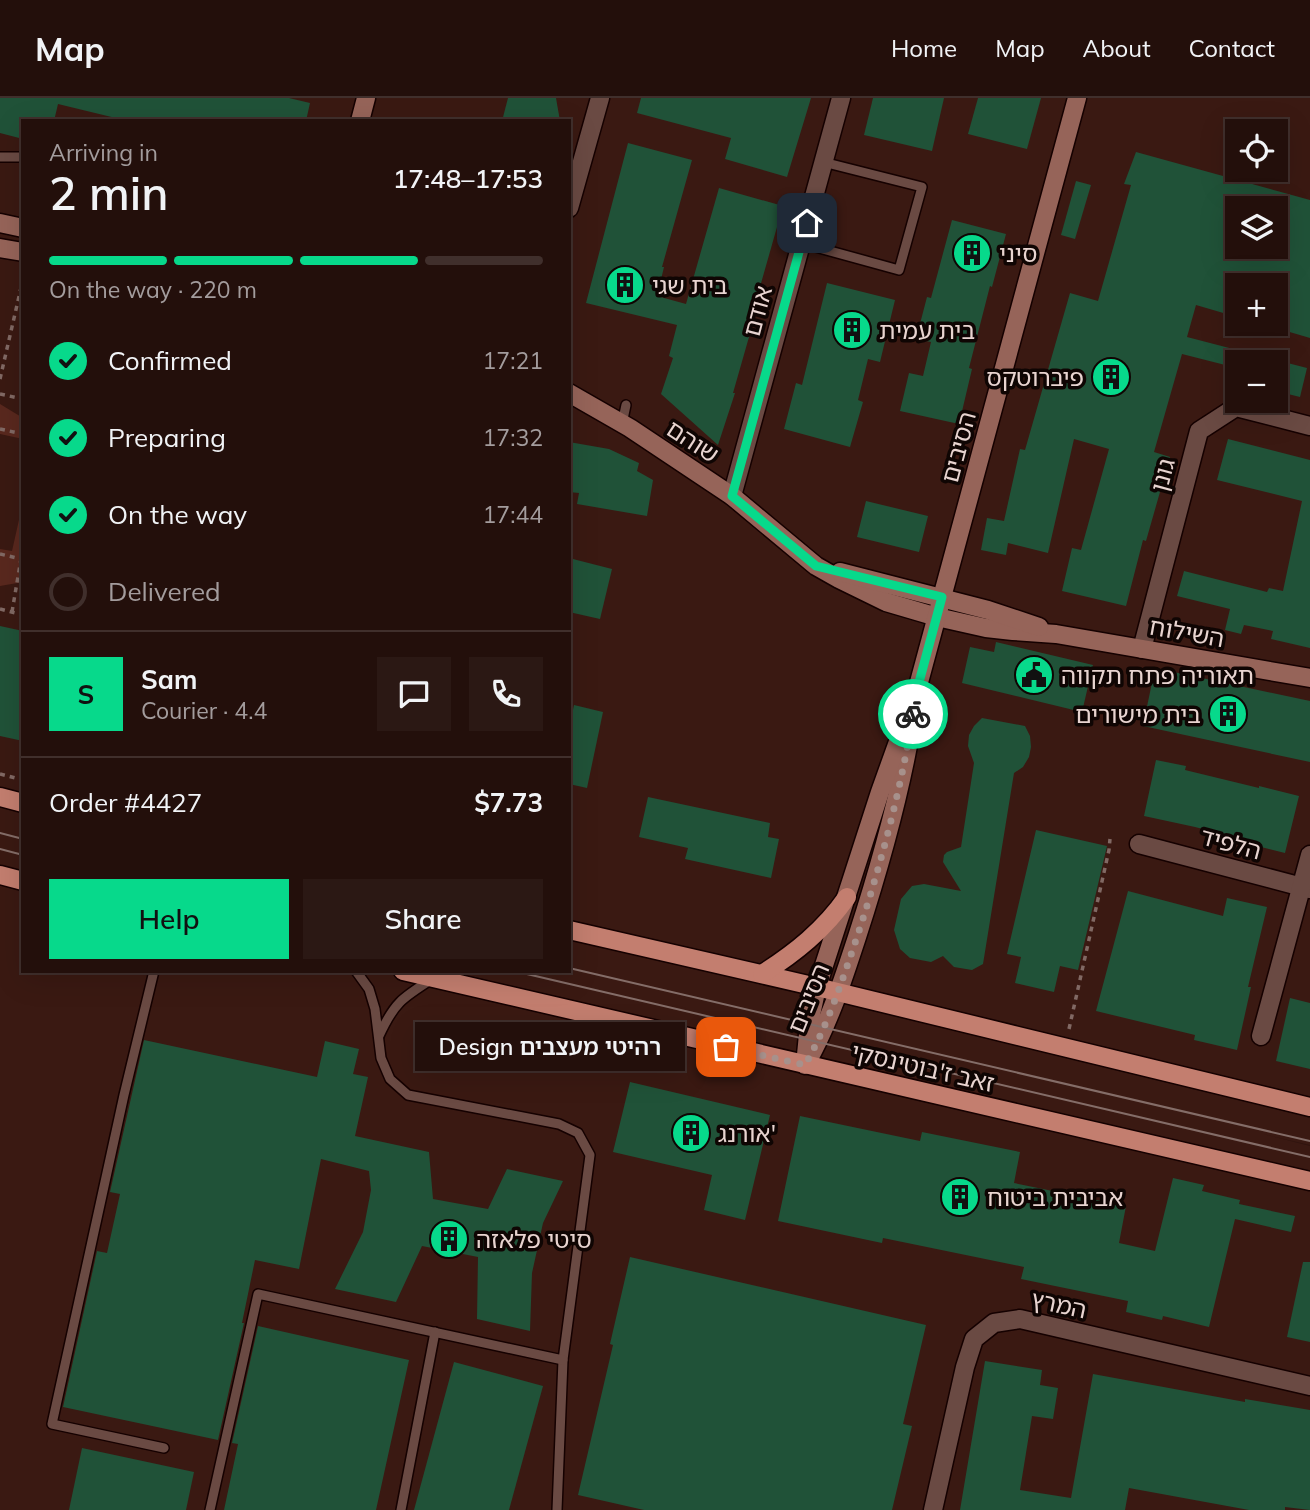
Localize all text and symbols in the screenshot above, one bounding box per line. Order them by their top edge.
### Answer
text: Map [35,28,105,69]
text: Home [891,33,957,63]
text: Map [995,33,1045,63]
text: About [1083,33,1151,63]
text: Contact [1189,33,1275,63]
map controls [1225,119,1288,413]
button: locate [1225,119,1288,182]
text: Arriving in [49,138,158,167]
text: 17:48–17:53 [393,162,543,195]
text: 2 min [49,164,168,222]
pin [777,193,837,253]
button: layers [1225,196,1288,259]
icon: home [788,204,826,242]
building icon: סיני [951,232,993,274]
place label: סיני [999,238,1037,268]
building icon: בית שגי [604,264,646,306]
place label: בית שגי [652,270,728,300]
button: + [1225,273,1288,336]
text: On the way · 220 m [49,275,257,304]
street label: אודם [736,282,778,340]
building icon: בית עמית [831,309,873,351]
place label: בית עמית [879,315,975,345]
icon: check [49,342,87,380]
text: Confirmed [108,344,232,377]
text: 17:21 [483,346,543,375]
button: − [1225,350,1288,413]
building icon: פיברוטקס [1090,356,1132,398]
place label: פיברוטקס [986,362,1084,392]
street label: הסיבים [934,408,982,486]
street label: שוהם [661,413,725,469]
icon: check [49,419,87,457]
text: Preparing [108,421,226,454]
text: 17:32 [483,423,543,452]
street label: גונן [1143,455,1181,495]
icon: check [49,496,87,534]
text: On the way [108,498,247,531]
text: 17:44 [483,500,543,529]
text: Delivered [108,575,221,608]
street label: השילוח [1147,611,1227,653]
public building icon: תאוריה פתח תקווה [1013,654,1055,696]
button: chat [377,657,451,731]
button: phone [469,657,543,731]
place label: תאוריה פתח תקווה [1061,660,1254,690]
text: Sam [141,663,197,696]
text: S [78,678,94,711]
courier [878,679,948,749]
building icon: בית מישורים [1207,693,1249,735]
icon: bike [894,695,932,733]
text: Courier · 4.4 [141,696,267,725]
place label: בית מישורים [1075,699,1201,729]
text: Order #4427 [49,786,202,819]
text: $7.73 [474,786,543,819]
street label: הלפיד [1197,821,1265,865]
button: Help [49,879,289,959]
button: Share [303,879,543,959]
street label: הסיבים [781,959,835,1037]
pin [696,1017,756,1077]
callout: Design רהיטי מעצבים [414,1023,684,1072]
icon: bag [707,1028,745,1066]
text: Design רהיטי מעצבים [439,1032,661,1061]
street label: זאב ז'בוטינסקי [849,1036,997,1098]
building icon: אורנג' [670,1112,712,1154]
place label: אורנג' [718,1118,776,1148]
building icon: אביבית ביטוח [939,1176,981,1218]
place label: אביבית ביטוח [987,1182,1123,1212]
building icon: סיטי פלאזה [428,1218,470,1260]
place label: סיטי פלאזה [476,1224,592,1254]
street label: המרץ [1028,1283,1090,1325]

